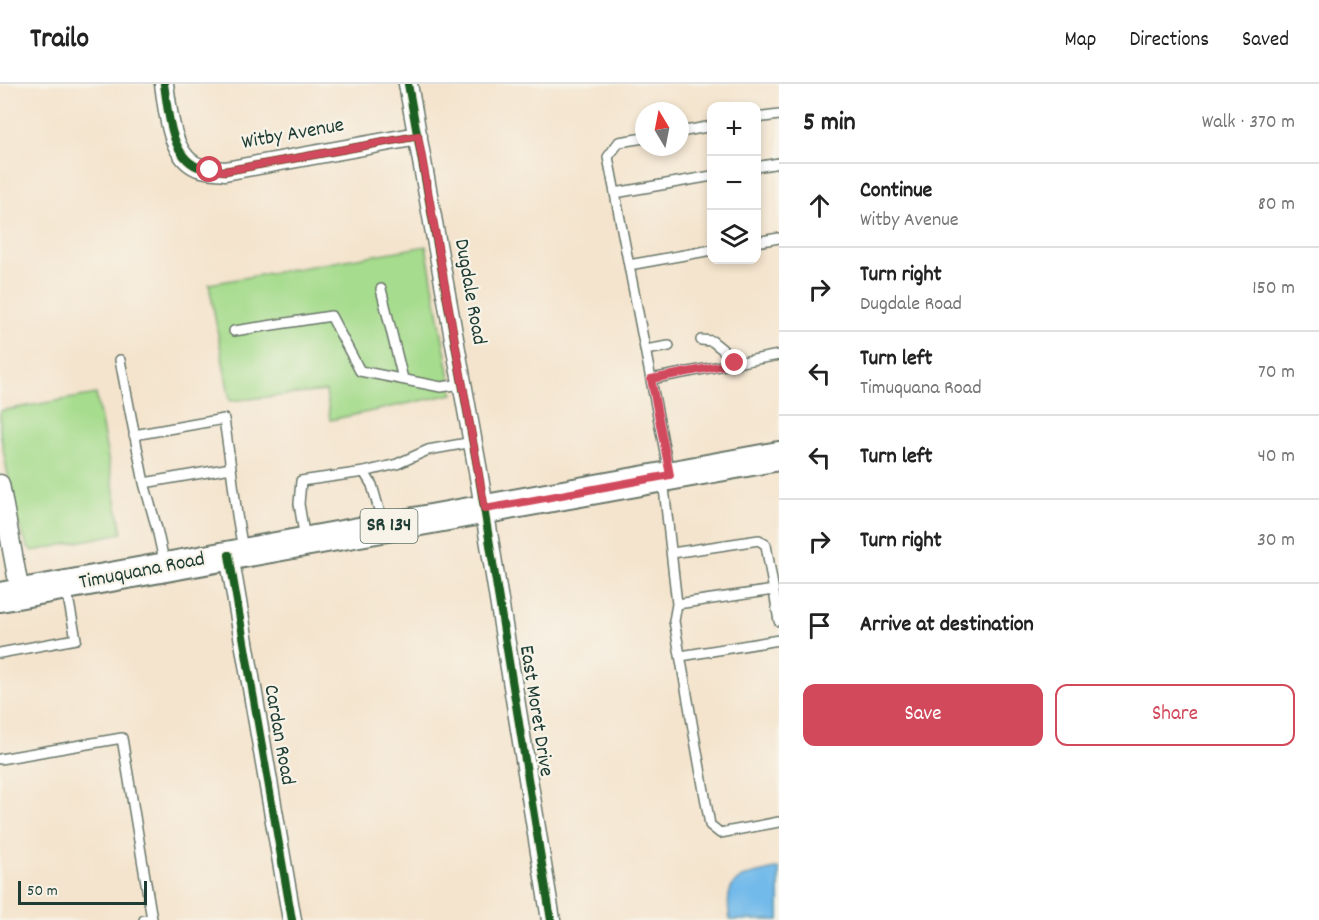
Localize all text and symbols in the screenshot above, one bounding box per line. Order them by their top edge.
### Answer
text: Trailo [30,21,89,61]
text: Map [1065,26,1096,56]
text: Directions [1129,26,1209,56]
text: Saved [1242,26,1289,56]
north arrow [635,102,689,156]
map controls [707,102,761,264]
button: + [707,102,761,156]
text: 5 min [803,105,856,142]
text: Walk · 370 m [1202,109,1295,137]
street label: Witby Avenue [239,111,347,159]
route start [196,156,222,182]
button: − [707,156,761,210]
text: Continue [860,176,932,207]
icon: ahead [803,189,836,222]
text: 80 m [1258,191,1295,219]
text: Witby Avenue [860,207,959,235]
button: layers [707,210,761,264]
street label: Dugdale Road [445,237,493,347]
text: Turn right [860,260,942,291]
icon: right [803,273,836,306]
text: 150 m [1252,275,1295,303]
text: Dugdale Road [860,291,962,319]
text: Turn left [860,344,932,375]
route end [721,349,747,375]
icon: left [803,357,836,390]
text: 70 m [1258,359,1295,387]
text: Timuquana Road [860,375,982,403]
icon: left [803,441,836,474]
text: Turn left [860,442,932,473]
text: 40 m [1257,443,1295,471]
road number: SR 134 [360,509,418,543]
icon: right [803,525,836,558]
text: Turn right [860,526,942,557]
text: 30 m [1257,527,1295,555]
street label: Timuquana Road [77,545,207,599]
icon: arrive [803,609,836,642]
text: Arrive at destination [860,610,1034,641]
street label: East Moret Drive [510,643,560,779]
street label: Cardan Road [254,682,302,788]
button: Save [803,684,1043,746]
button: Share [1055,684,1295,746]
scale bar [18,878,147,906]
text: 50 m [27,880,58,903]

